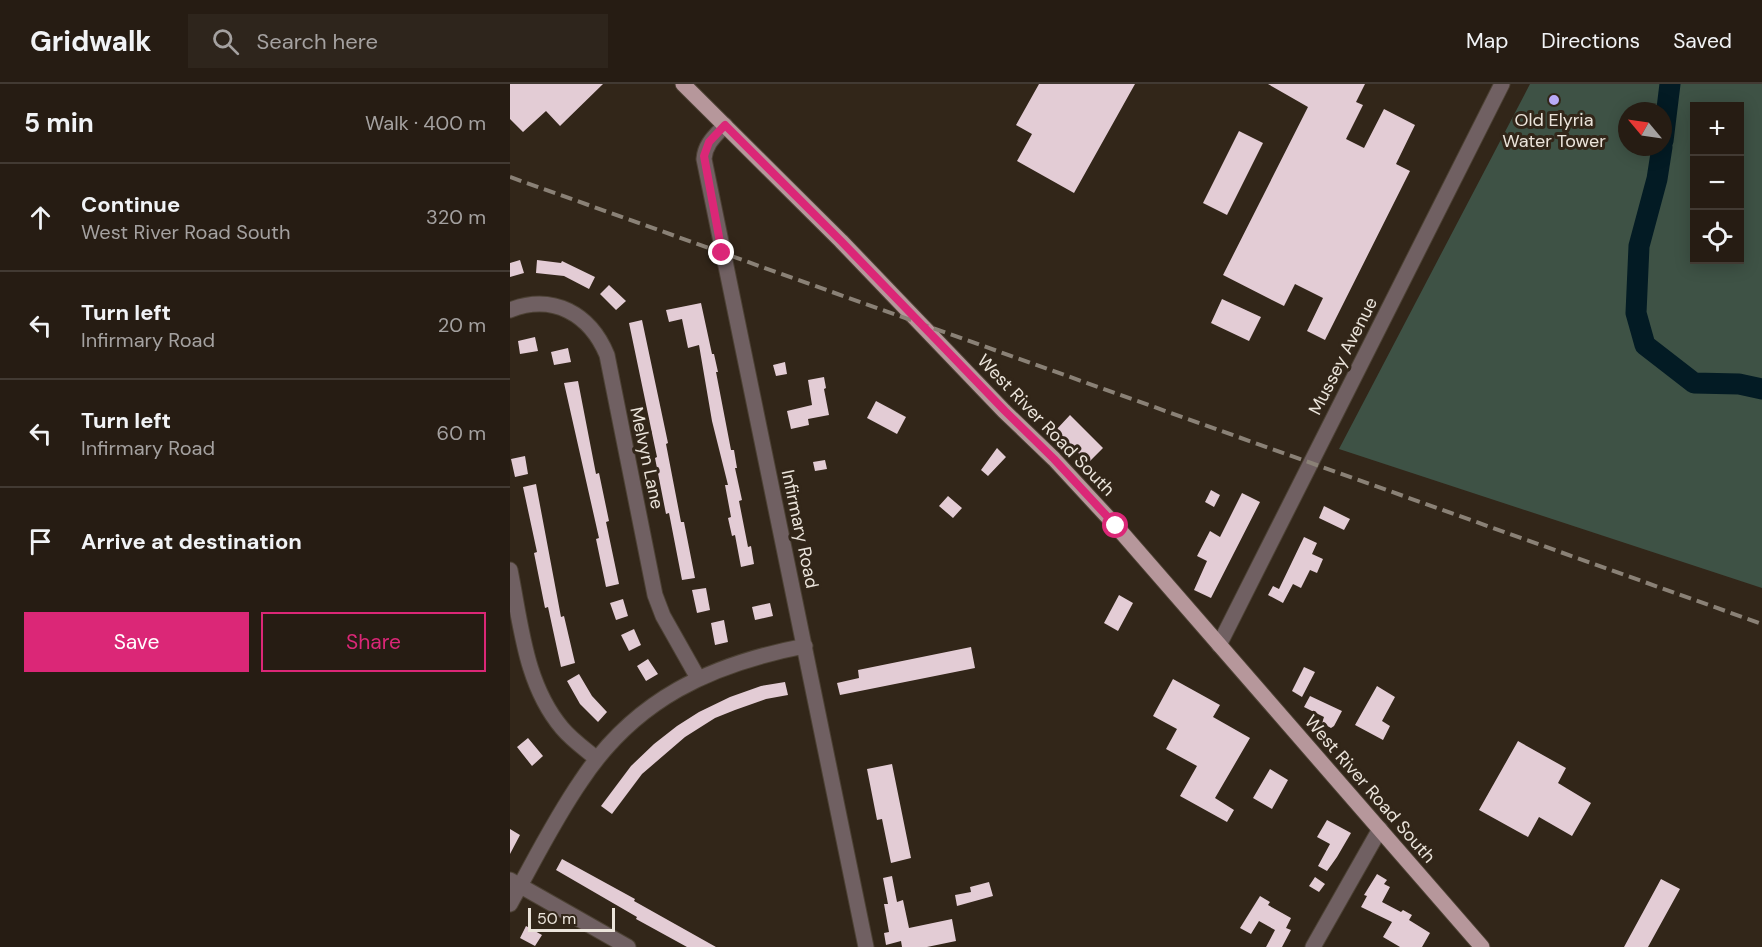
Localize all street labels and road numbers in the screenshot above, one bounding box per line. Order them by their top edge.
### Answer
street label: Mussey Avenue [1303,293,1383,419]
street label: West River Road South [972,349,1120,501]
street label: Melvyn Lane [624,405,670,511]
street label: Infirmary Road [776,468,824,590]
street label: West River Road South [1299,710,1441,868]

